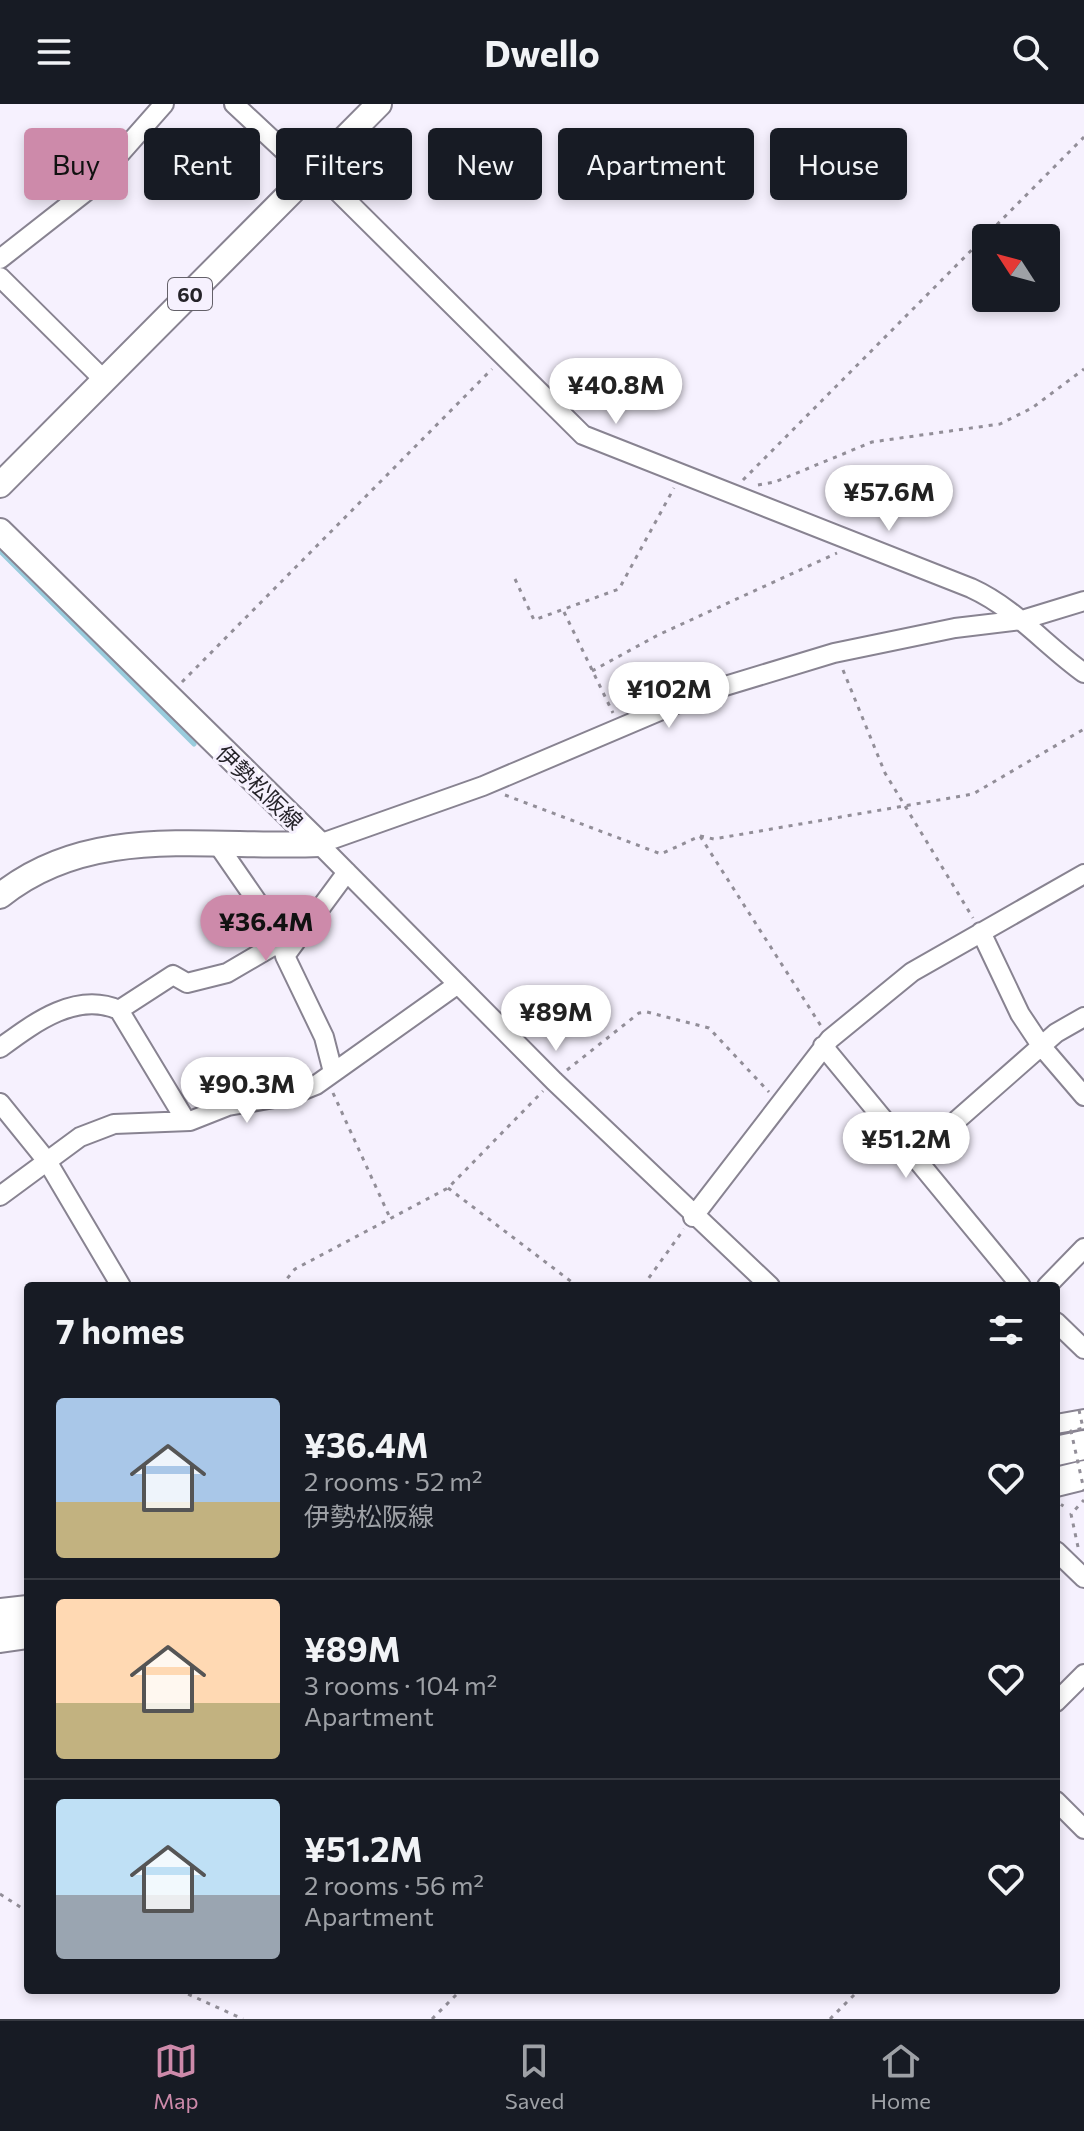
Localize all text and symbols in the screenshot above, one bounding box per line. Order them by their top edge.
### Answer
icon: menu [32,30,76,74]
text: Dwello [484,30,600,74]
icon: search [1008,30,1052,74]
chip: Buy [24,128,128,200]
chip: Rent [144,128,260,200]
chip: Filters [276,128,412,200]
chip: New [428,128,542,200]
chip: Apartment [558,128,754,200]
chip: House [770,128,907,200]
north arrow [972,224,1060,312]
map controls [972,224,1060,312]
road number: 60 [168,278,212,310]
pin: ¥40.8M [551,358,681,426]
text: ¥40.8M [567,368,665,399]
pin: ¥57.6M [824,465,954,533]
text: ¥57.6M [843,475,935,506]
pin: ¥102M [613,662,725,730]
text: ¥102M [626,672,712,703]
street label: 伊勢松阪線 [211,739,309,835]
pin: ¥36.4M [201,895,331,963]
text: ¥36.4M [218,905,314,936]
pin: ¥89M [509,985,603,1053]
text: ¥89M [519,995,593,1026]
pin: ¥90.3M [182,1057,312,1125]
text: ¥90.3M [199,1067,295,1098]
pin: ¥51.2M [841,1112,971,1180]
text: ¥51.2M [861,1122,951,1153]
icon: filters [984,1308,1028,1352]
text: 7 homes [56,1309,185,1351]
text: ¥36.4M [304,1423,429,1465]
icon: home [120,1430,216,1526]
icon: heart [984,1456,1028,1500]
text: 2 rooms · 52 m² [304,1465,482,1496]
text: 伊勢松阪線 [304,1500,434,1531]
text: ¥89M [304,1627,401,1669]
icon: home [120,1631,216,1727]
icon: heart [984,1657,1028,1701]
text: 3 rooms · 104 m² [304,1669,497,1700]
text: Apartment [304,1700,434,1731]
text: ¥51.2M [304,1827,422,1869]
icon: home [120,1831,216,1927]
icon: heart [984,1857,1028,1901]
text: 2 rooms · 56 m² [304,1869,484,1900]
text: Apartment [304,1900,434,1931]
tab: Map [153,2039,199,2114]
tab: Saved [505,2039,564,2114]
tab: Home [870,2039,931,2114]

